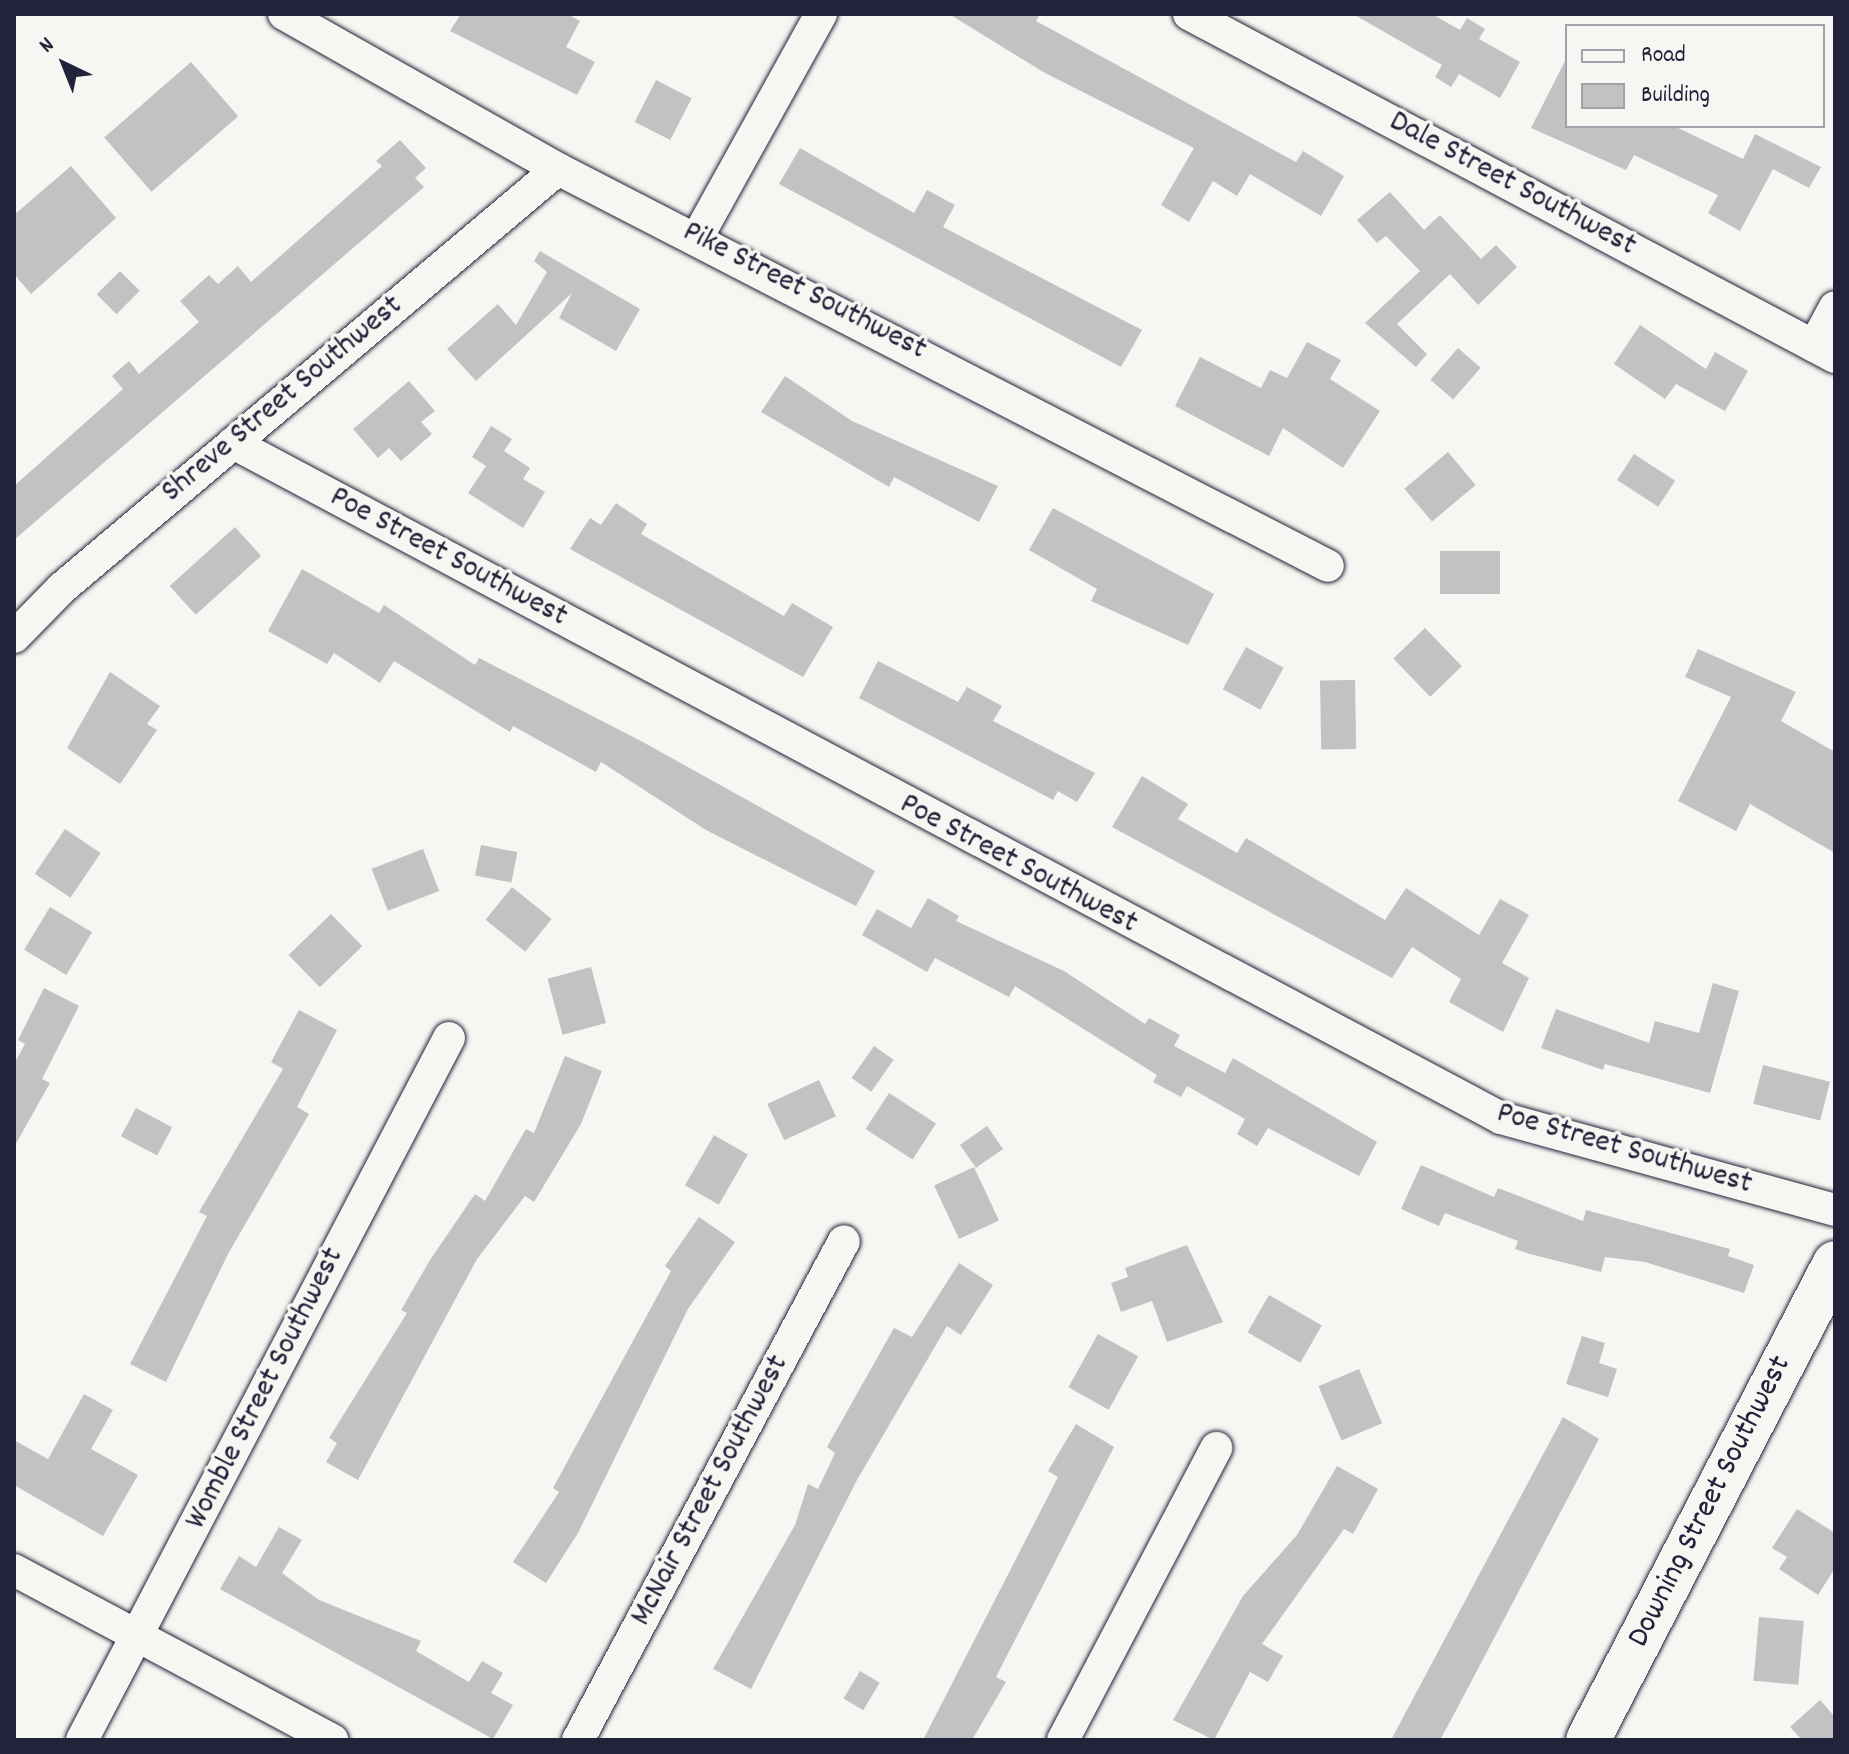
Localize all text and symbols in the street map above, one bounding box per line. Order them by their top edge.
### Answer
north arrow [24,24,104,104]
legend [1565,24,1825,128]
text: N [33,31,62,61]
text: Road [1641,39,1686,73]
text: Building [1641,79,1710,113]
street label: Dale Street Southwest [1382,104,1642,266]
street label: Pike Street Southwest [676,214,932,370]
street label: Shreve Street Southwest [155,288,411,512]
street label: Poe Street Southwest [323,479,573,637]
street label: Poe Street Southwest [893,786,1143,944]
street label: Poe Street Southwest [1492,1095,1756,1205]
street label: Womble Street Southwest [178,1242,354,1536]
street label: McNair Street Southwest [623,1349,799,1633]
street label: Downing Street Southwest [1621,1350,1801,1654]

